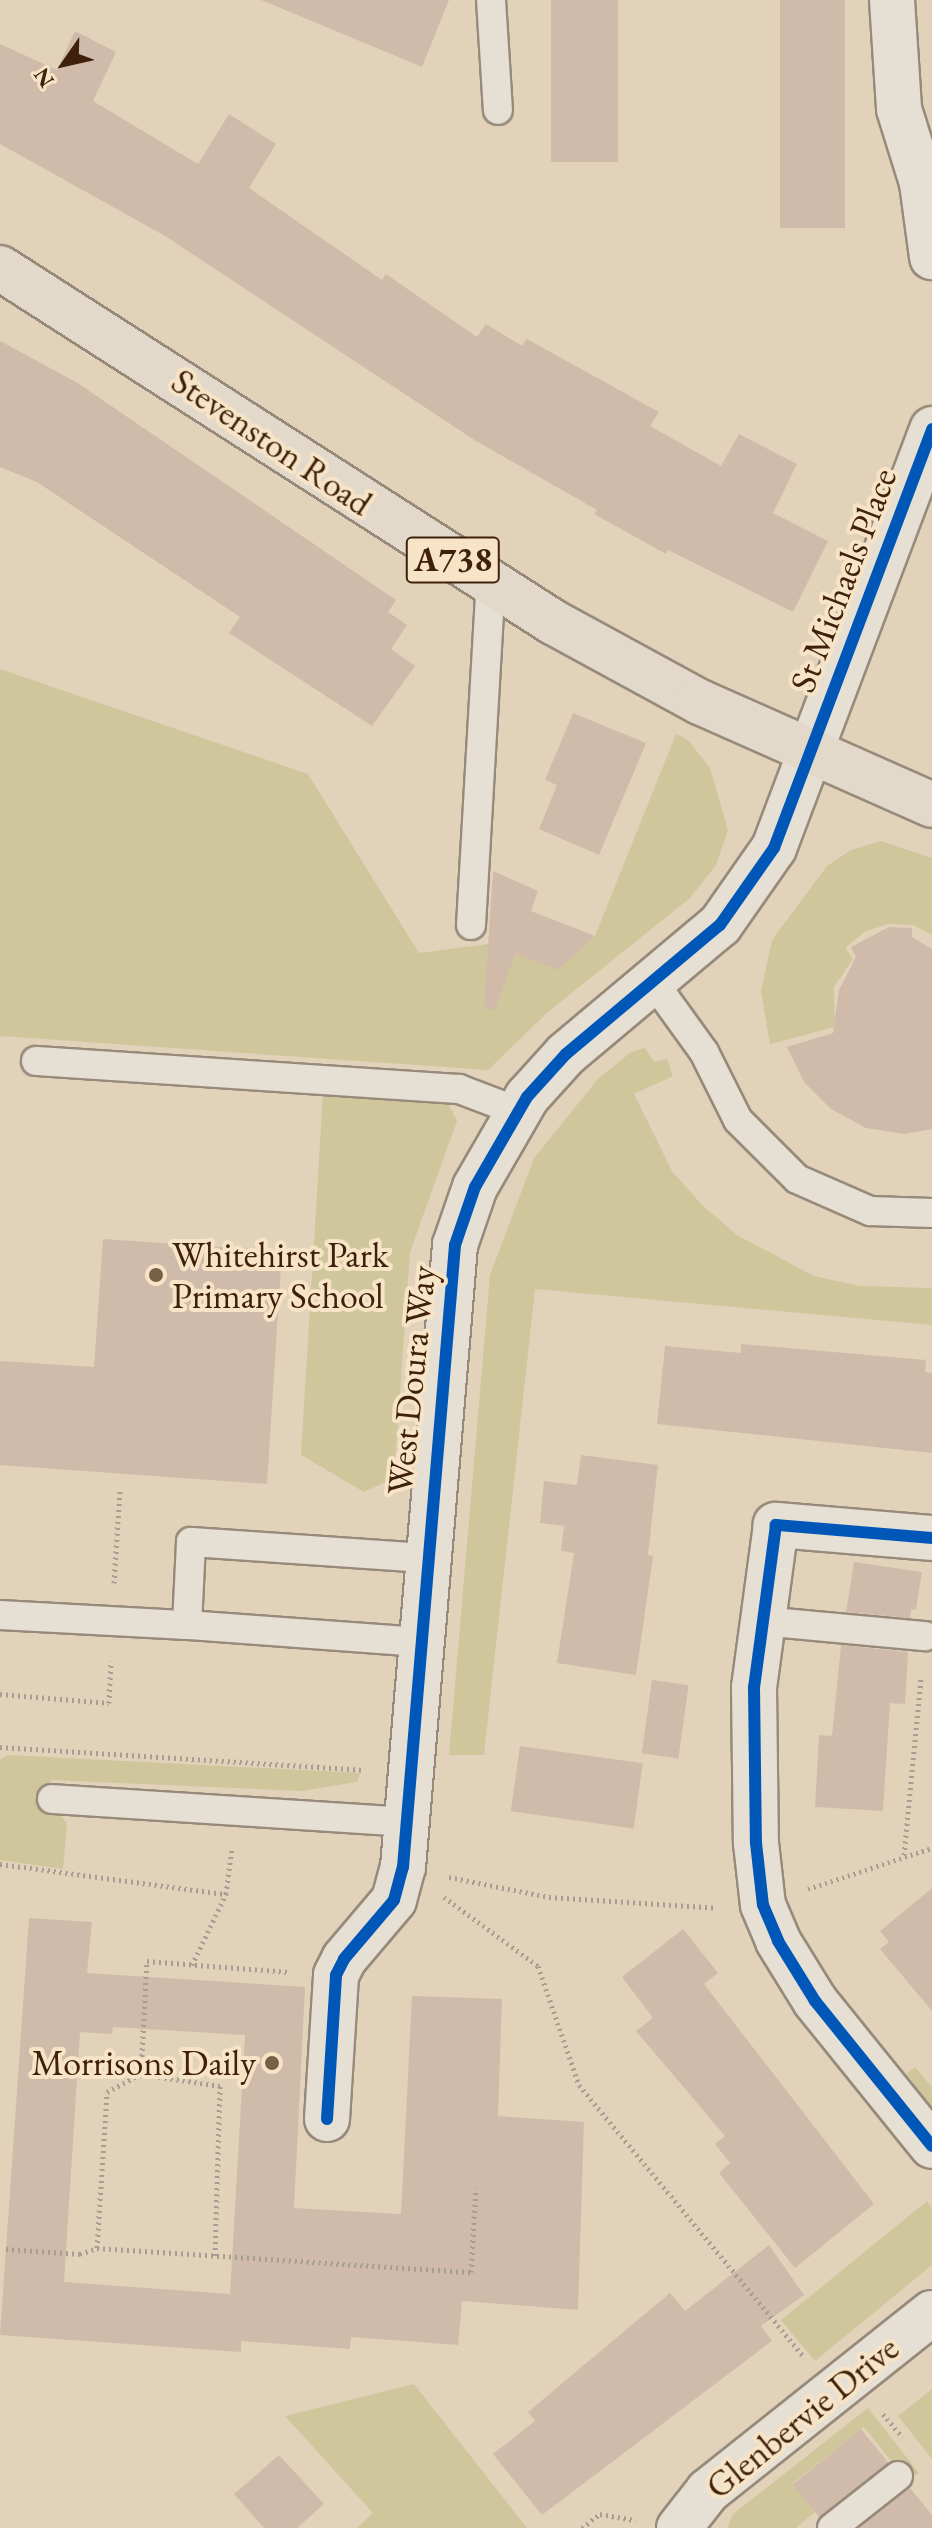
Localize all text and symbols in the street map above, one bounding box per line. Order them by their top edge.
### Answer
north arrow [24,24,104,104]
text: N [27,62,61,93]
street label: Stevenston Road [164,359,380,525]
street label: St Michaels Place [780,462,906,698]
road number: A738 [405,530,501,590]
place label: Whitehirst Park Primary School [172,1232,389,1317]
street label: West Doura Way [377,1263,445,1497]
marker: Whitehirst Park Primary School [147,1266,165,1284]
place label: Morrisons Daily [32,2041,256,2085]
marker: Morrisons Daily [263,2054,281,2072]
street label: Glenbervie Drive [697,2326,907,2508]

